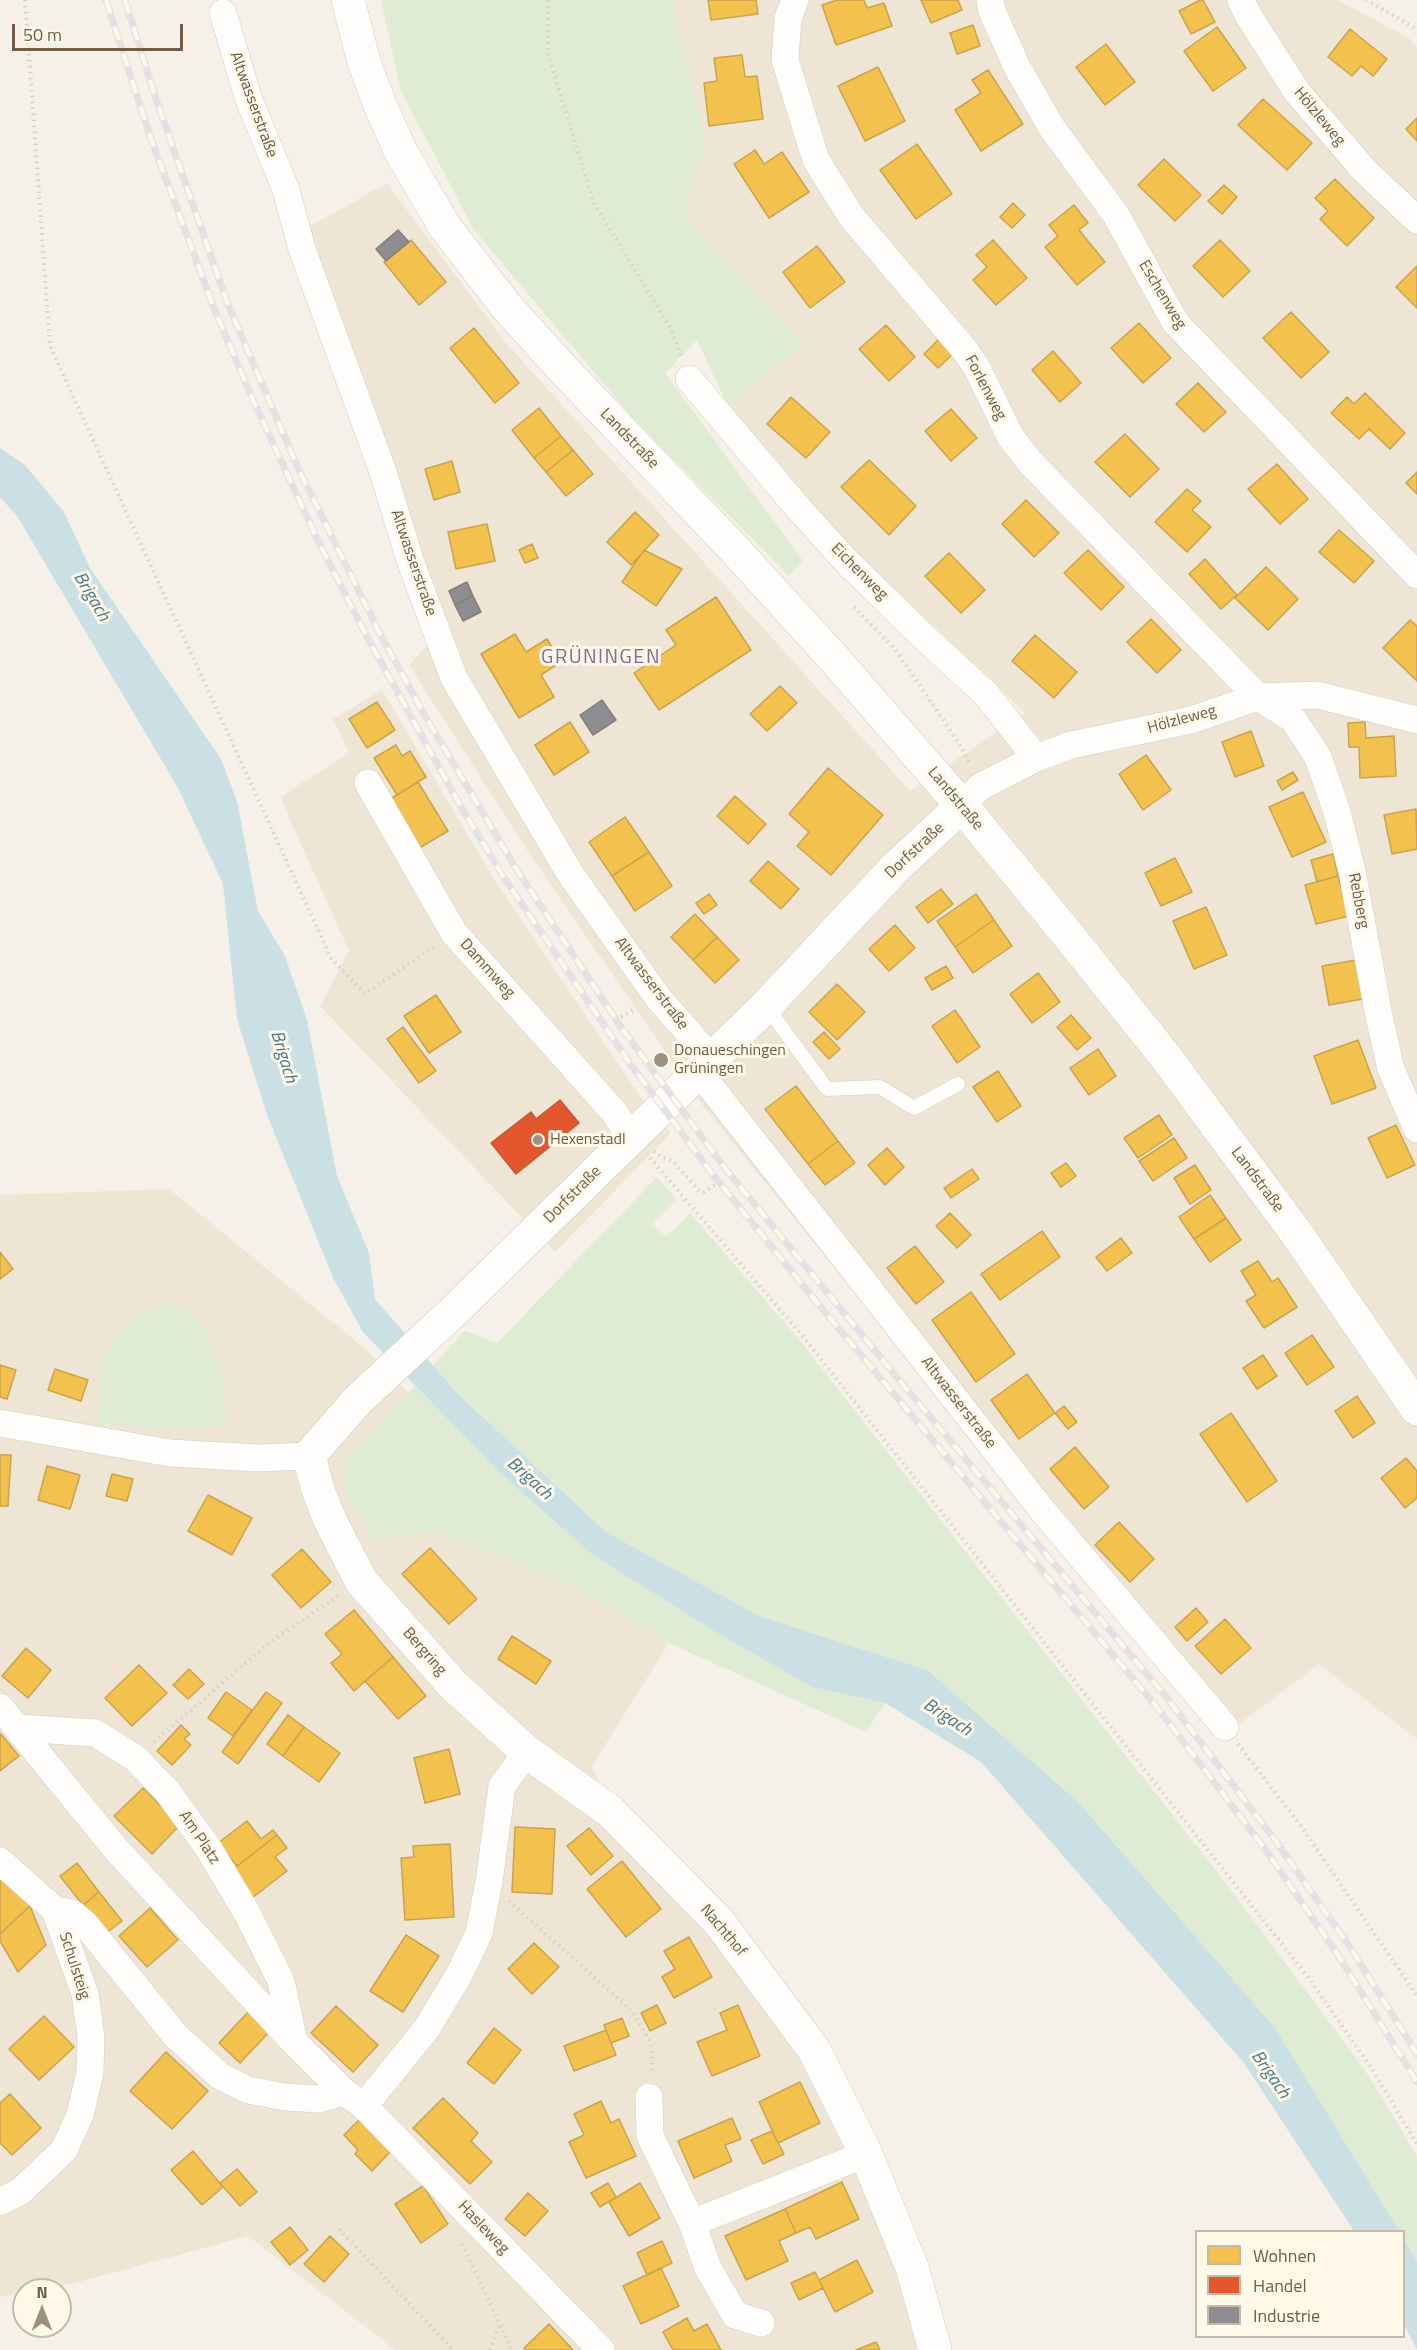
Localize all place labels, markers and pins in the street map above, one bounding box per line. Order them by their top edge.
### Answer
place label: Donaueschingen Grüningen [674,1041,786,1079]
marker: Donaueschingen Grüningen [652,1051,670,1069]
place label: Hexenstadl [550,1130,626,1150]
marker: Hexenstadl [531,1133,545,1147]

